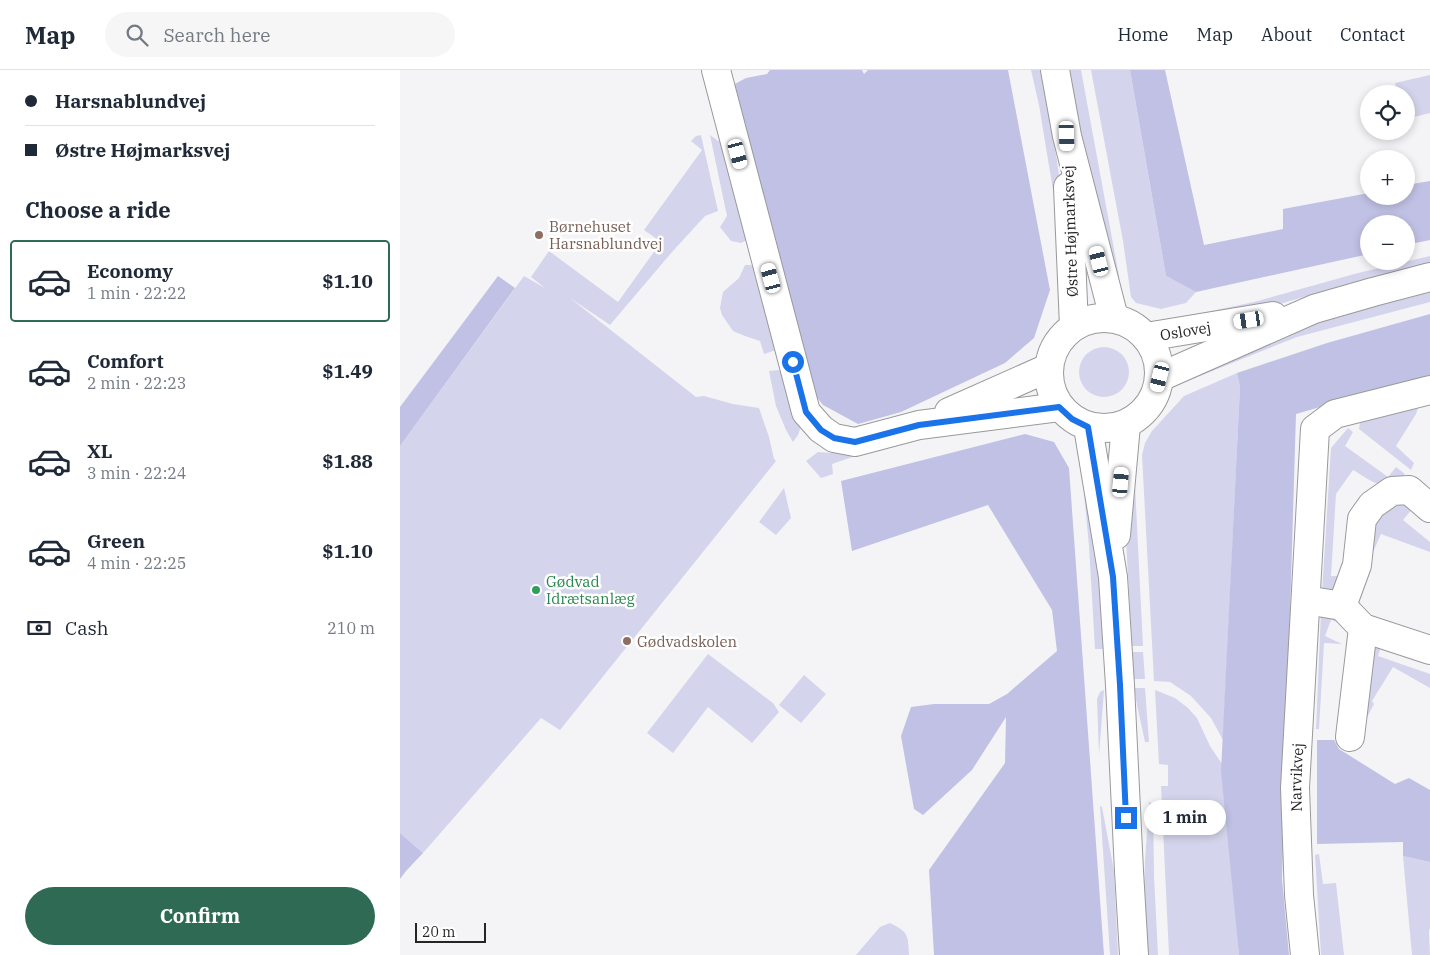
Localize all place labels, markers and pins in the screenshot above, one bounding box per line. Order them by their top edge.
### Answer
place label: Børnehuset Harsnablundvej [549,217,663,253]
marker: Børnehuset Harsnablundvej [533,229,545,241]
place label: Gødvad Idrætsanlæg [546,572,635,608]
marker: Gødvad Idrætsanlæg [530,584,542,596]
place label: Gødvadskolen [637,632,738,651]
marker: Gødvadskolen [621,635,633,647]

